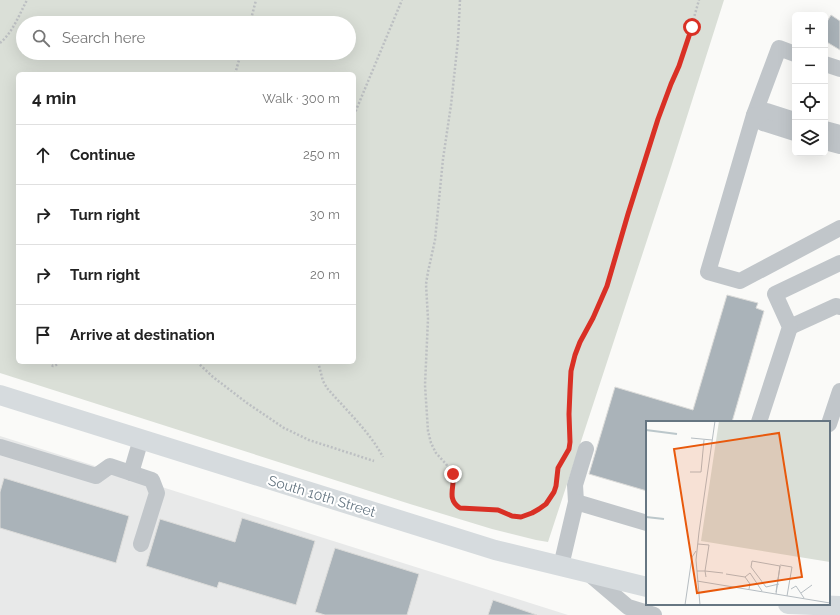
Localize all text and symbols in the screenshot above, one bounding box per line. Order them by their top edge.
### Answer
map controls [792,12,828,156]
button: + [792,12,828,48]
search box [16,16,356,60]
route start [683,18,701,36]
icon: search [30,27,52,49]
text: Search here [62,29,145,47]
button: − [792,48,828,84]
button: locate [792,84,828,120]
text: 4 min [32,88,76,108]
text: Walk · 300 m [262,91,340,106]
button: layers [792,120,828,156]
icon: ahead [32,144,54,166]
text: Continue [70,146,135,164]
text: 250 m [303,147,340,162]
icon: right [32,204,54,226]
text: Turn right [70,206,140,224]
text: 30 m [310,207,340,222]
icon: right [32,264,54,286]
text: Turn right [70,266,140,284]
text: 20 m [310,267,340,282]
icon: arrive [32,324,54,346]
text: Arrive at destination [70,326,215,344]
inset map [646,421,830,605]
route end [444,465,462,483]
street label: South 10th Street [266,472,378,520]

